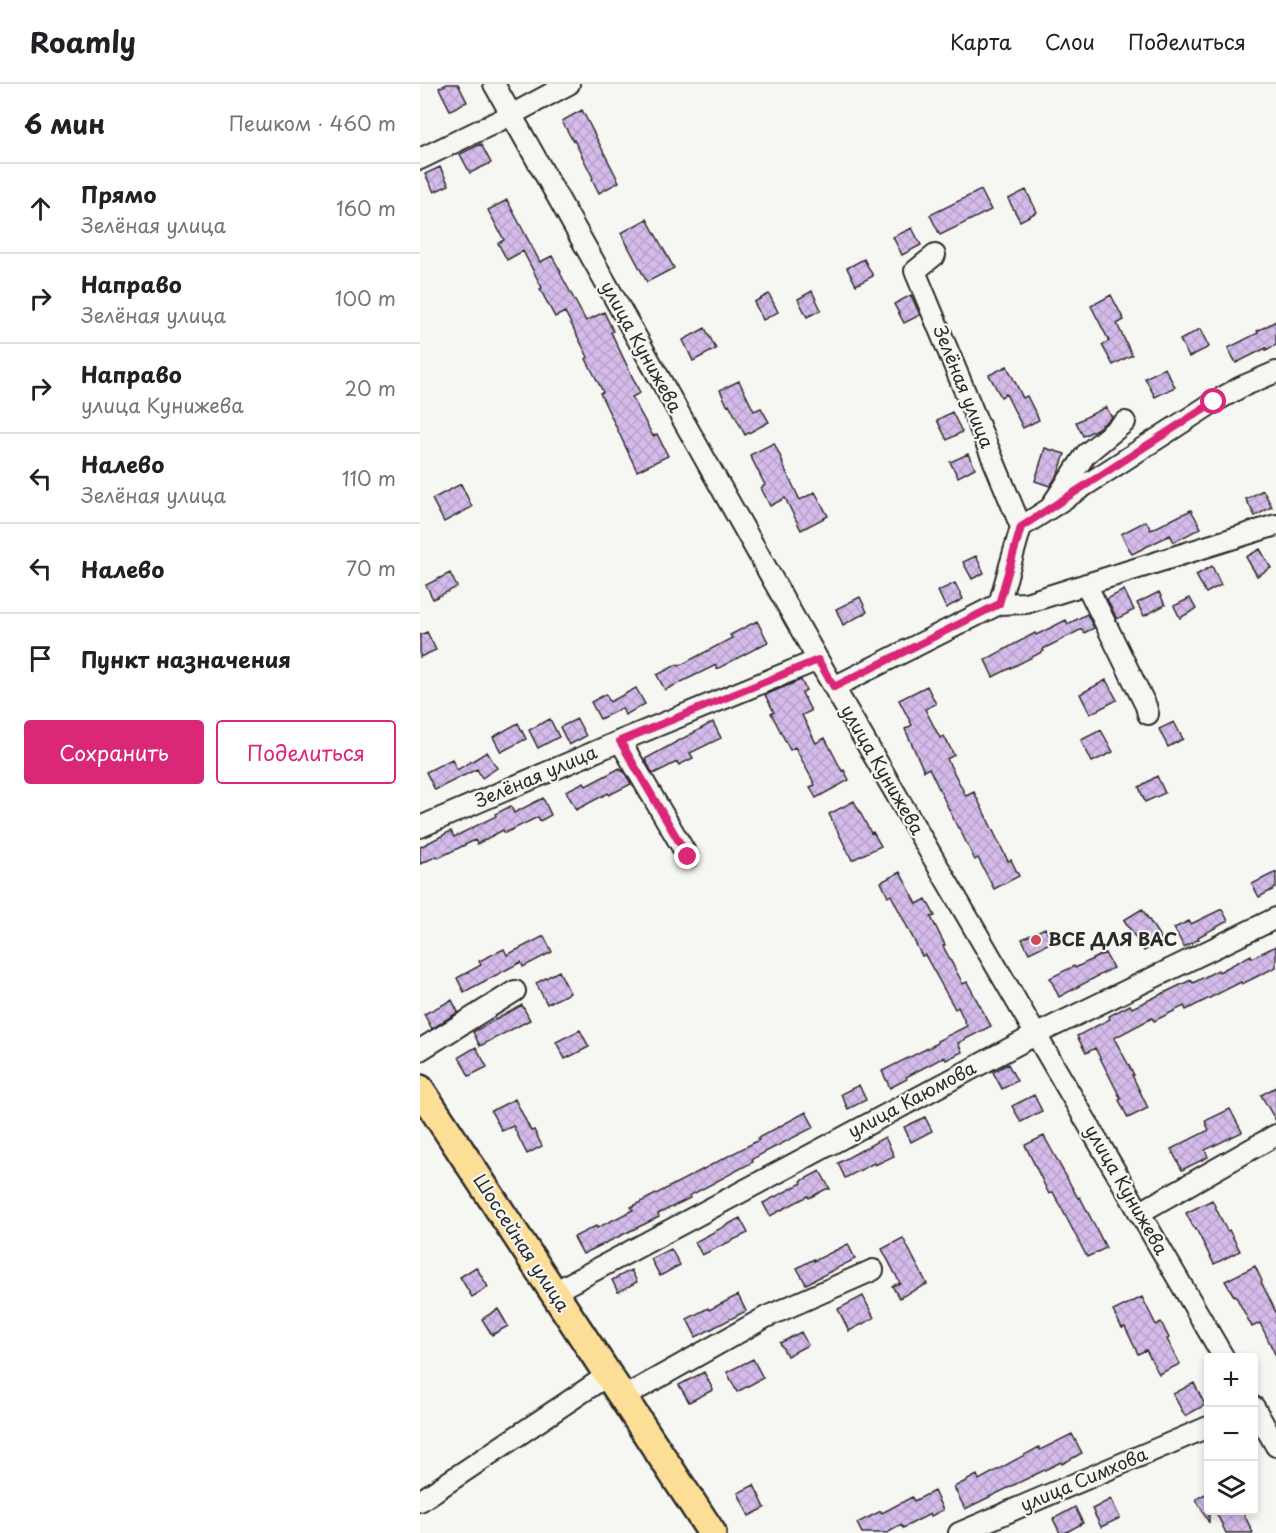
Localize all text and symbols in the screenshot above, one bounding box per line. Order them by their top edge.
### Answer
text: Roamly [30,20,136,63]
text: Карта [950,25,1012,57]
text: Слои [1045,25,1095,57]
text: Поделиться [1128,25,1246,57]
text: 6 мин [24,104,105,143]
text: Пешком · 460 m [229,108,396,138]
text: Прямо [81,177,156,210]
icon: ahead [24,192,57,225]
text: 160 m [336,193,396,223]
text: Зелёная улица [81,210,226,240]
text: Направо [81,267,182,300]
street label: улица Кунижева [595,276,690,418]
icon: right [24,282,57,315]
text: 100 m [335,283,396,313]
text: Зелёная улица [81,300,226,330]
street label: Зелёная улица [927,321,1002,453]
text: Направо [81,357,182,390]
icon: right [24,372,57,405]
text: 20 m [344,373,396,403]
route start [1200,388,1226,414]
text: улица Кунижева [81,390,244,420]
text: Налево [81,447,164,480]
icon: left [24,462,57,495]
text: 110 m [342,463,396,493]
text: Зелёная улица [81,480,226,510]
icon: left [24,552,57,585]
text: Налево [81,552,164,585]
text: 70 m [346,553,396,583]
icon: arrive [24,642,57,675]
text: Пункт назначения [81,642,291,675]
street label: улица Кунижева [835,699,932,840]
button: Сохранить [24,720,204,784]
button: Поделиться [216,720,396,784]
street label: Зелёная улица [470,737,601,814]
route end [674,843,700,869]
place label: ВСЕ ДЛЯ ВАС [1048,925,1177,952]
marker: ВСЕ ДЛЯ ВАС [1029,933,1043,947]
street label: улица Каюмова [842,1053,981,1144]
street label: улица Кунижева [1079,1119,1176,1260]
street label: Шоссейная улица [468,1168,577,1317]
map controls [1204,1353,1258,1515]
button: + [1204,1353,1258,1407]
button: − [1204,1407,1258,1461]
street label: улица Симхова [1016,1439,1152,1518]
button: layers [1204,1461,1258,1515]

